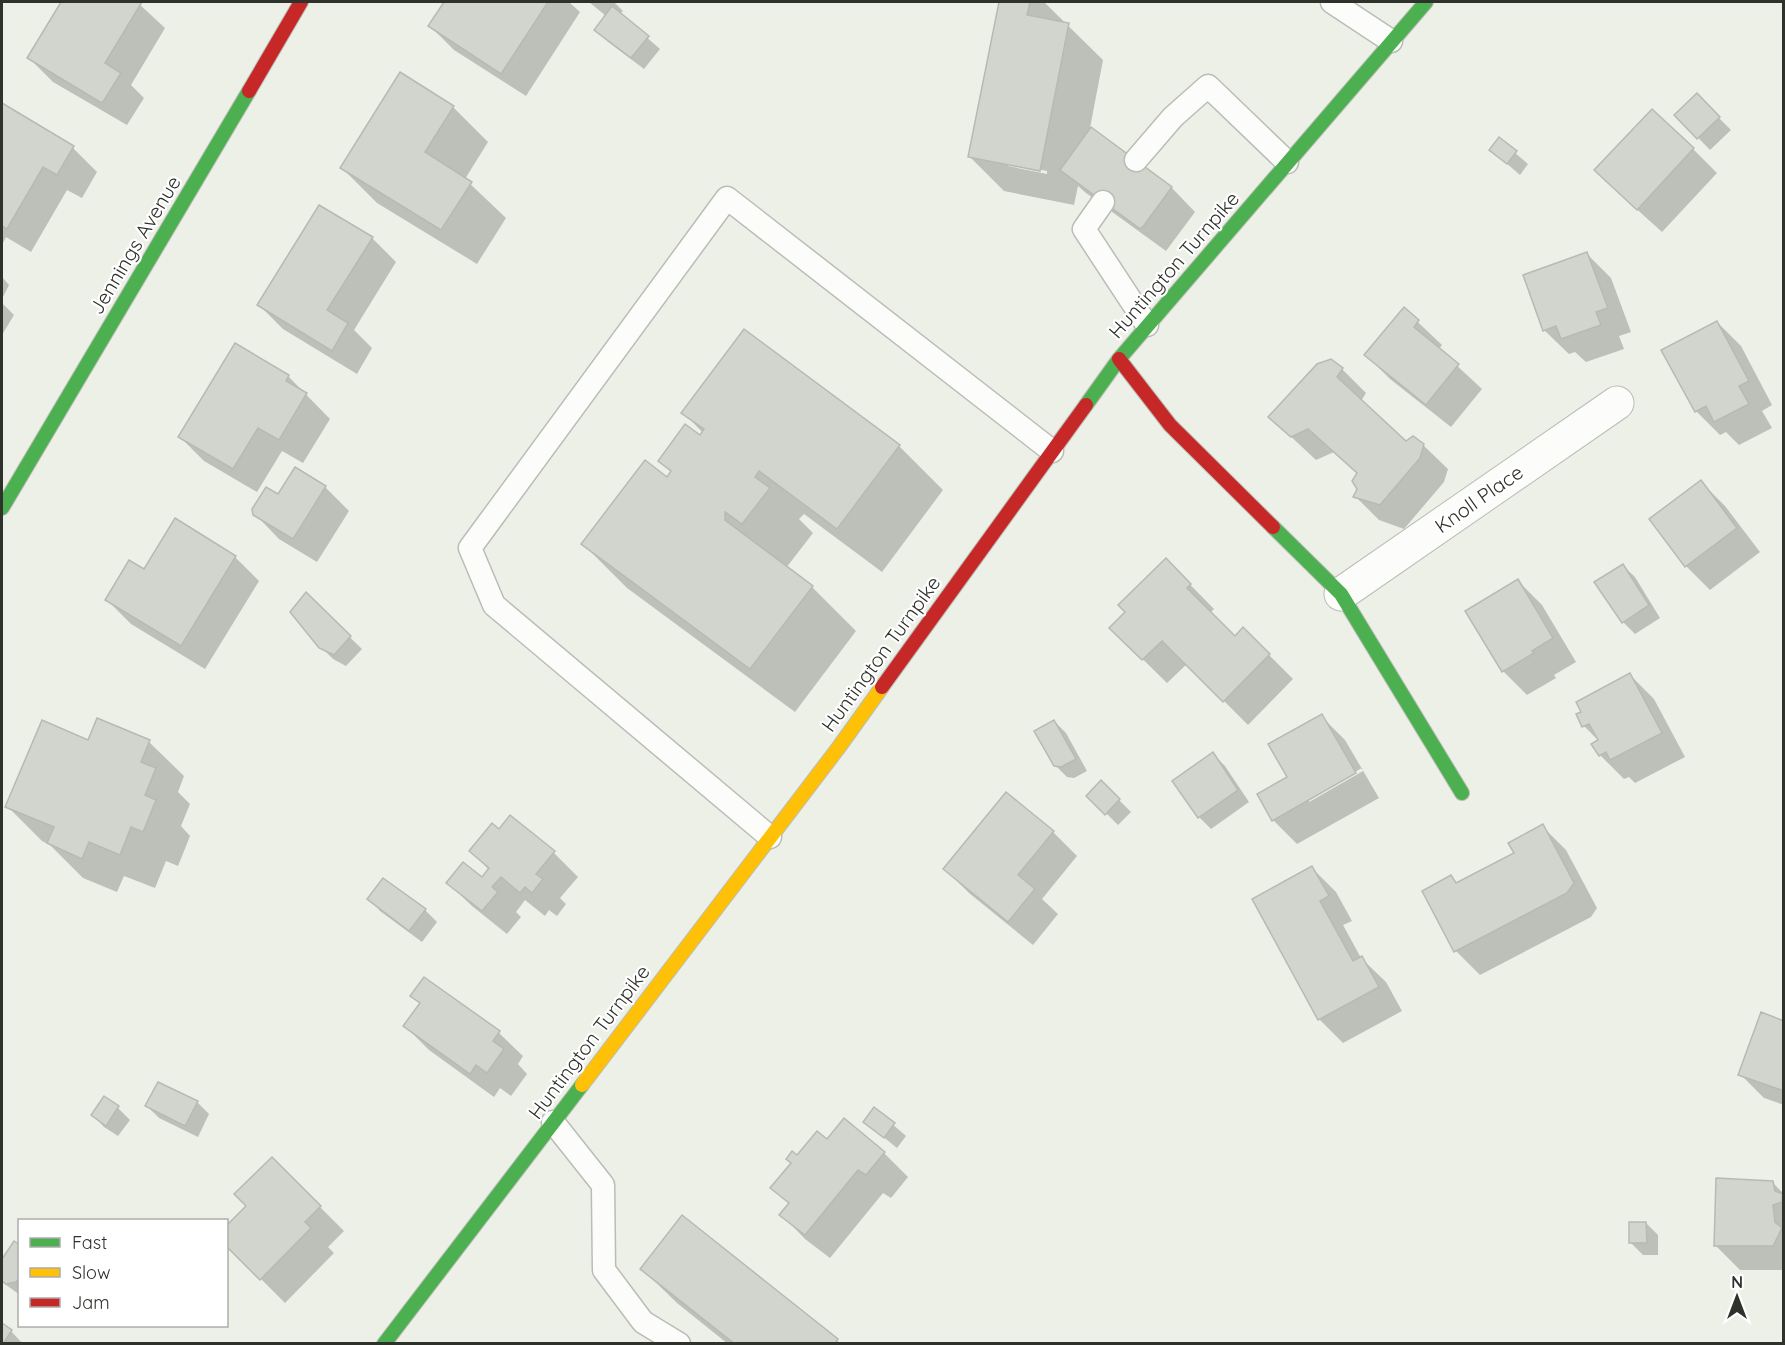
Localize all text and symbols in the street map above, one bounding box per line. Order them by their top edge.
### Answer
street label: Jennings Avenue [83,171,186,319]
street label: Huntington Turnpike [1103,186,1244,343]
street label: Knoll Place [1430,459,1528,538]
street label: Huntington Turnpike [816,571,946,736]
street label: Huntington Turnpike [522,960,655,1124]
legend [18,1219,228,1327]
text: Fast [72,1231,107,1254]
text: Slow [72,1261,110,1284]
north arrow [1707,1267,1767,1327]
text: N [1731,1272,1743,1292]
text: Jam [72,1291,110,1314]

